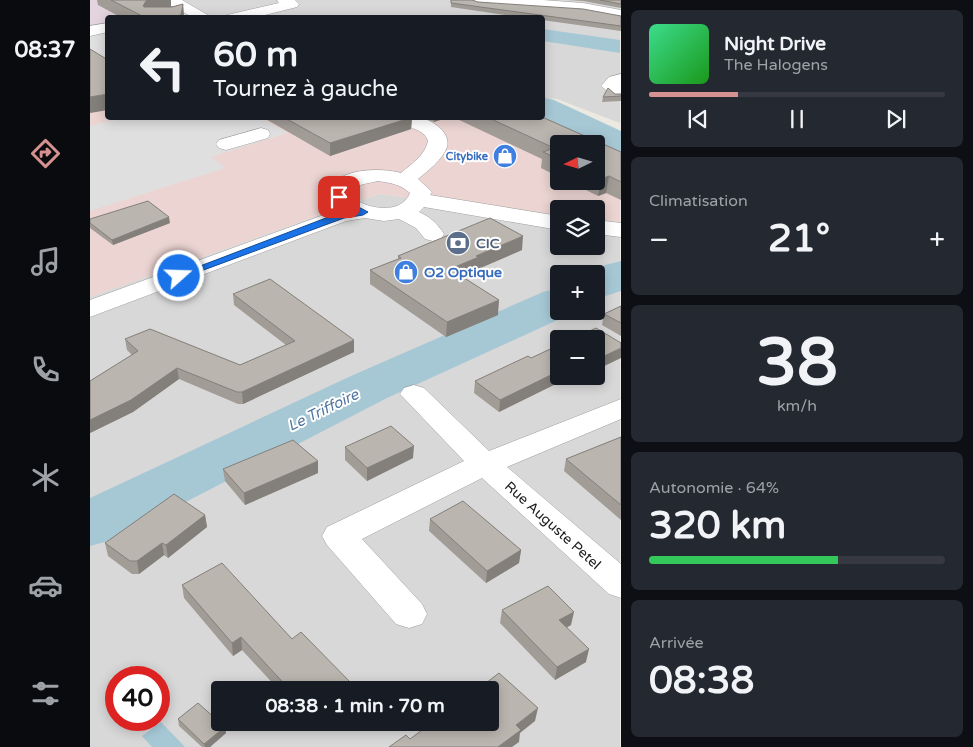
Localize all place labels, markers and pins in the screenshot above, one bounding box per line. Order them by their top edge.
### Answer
shop icon: Citybike [492,143,518,169]
place label: Citybike [446,150,489,164]
pin [318,176,360,218]
bank icon: CIC [445,230,471,256]
place label: CIC [476,235,500,252]
shop icon: O2 Optique [393,259,419,285]
place label: O2 Optique [424,264,502,281]

